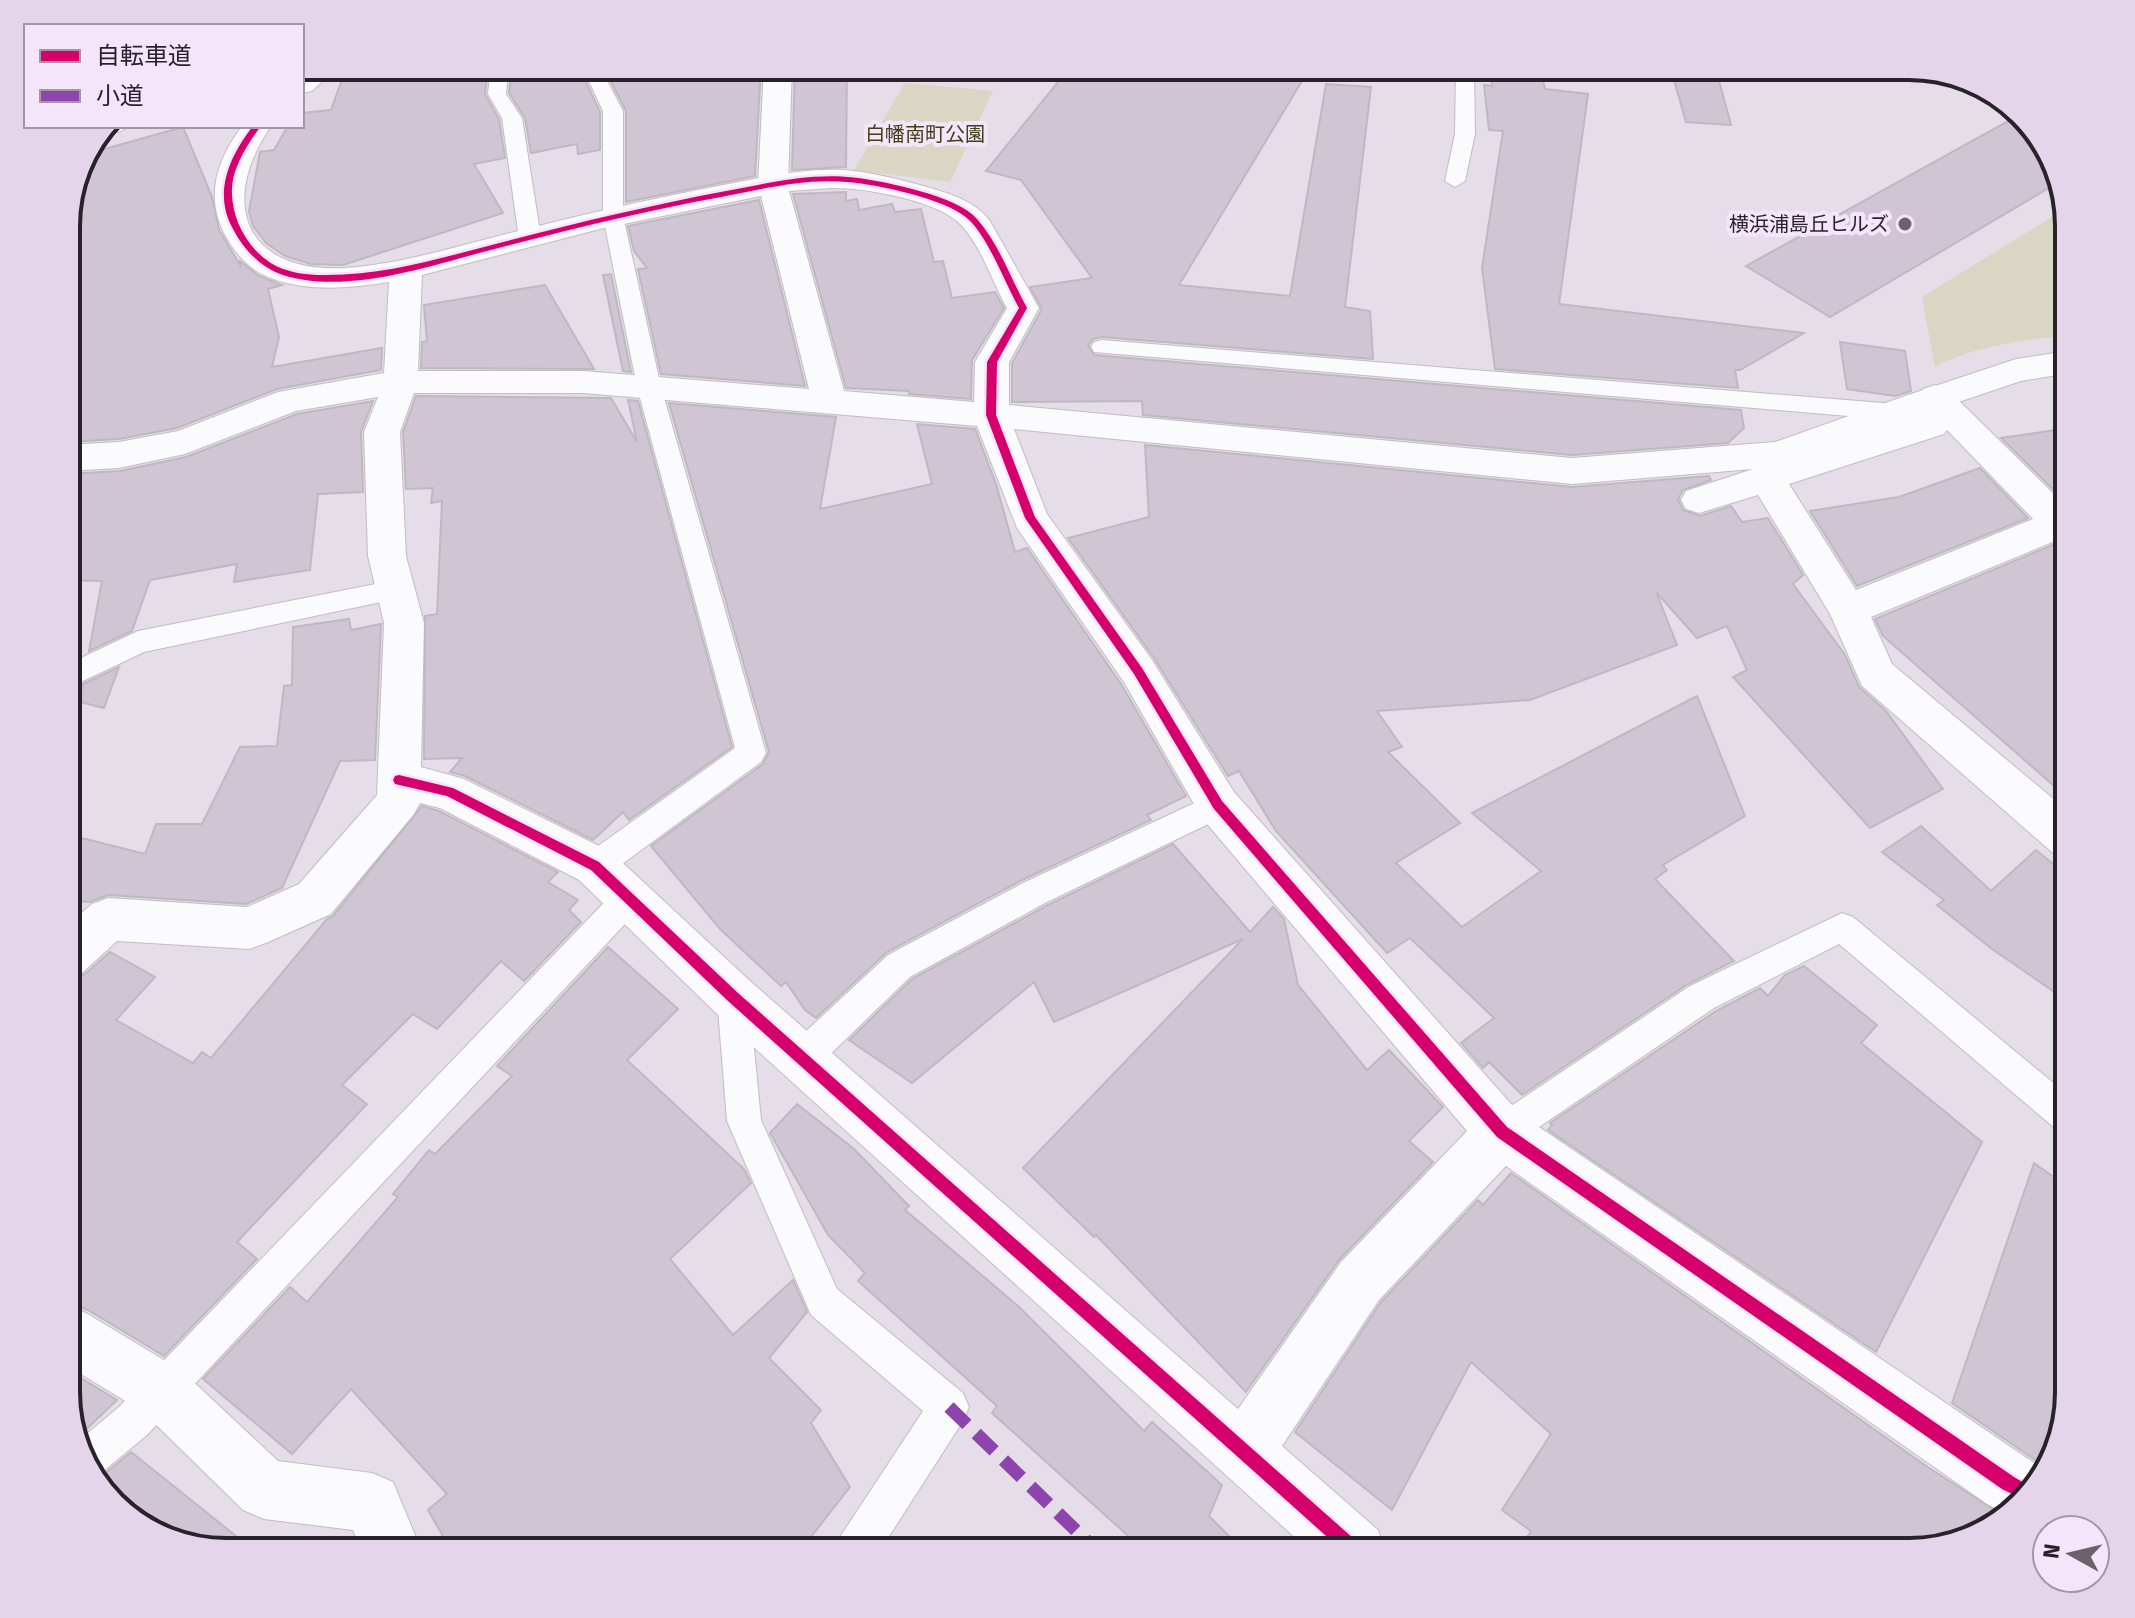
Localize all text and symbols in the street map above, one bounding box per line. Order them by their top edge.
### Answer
legend [24,24,304,128]
text: 自転車道 [96,42,192,70]
text: 小道 [96,82,144,110]
park label: 白幡南町公園 [865,122,985,146]
place label: 横浜浦島丘ヒルズ [1729,212,1889,236]
marker: 横浜浦島丘ヒルズ [1896,215,1914,233]
north arrow [2031,1514,2111,1594]
text: N [2037,1542,2066,1560]

